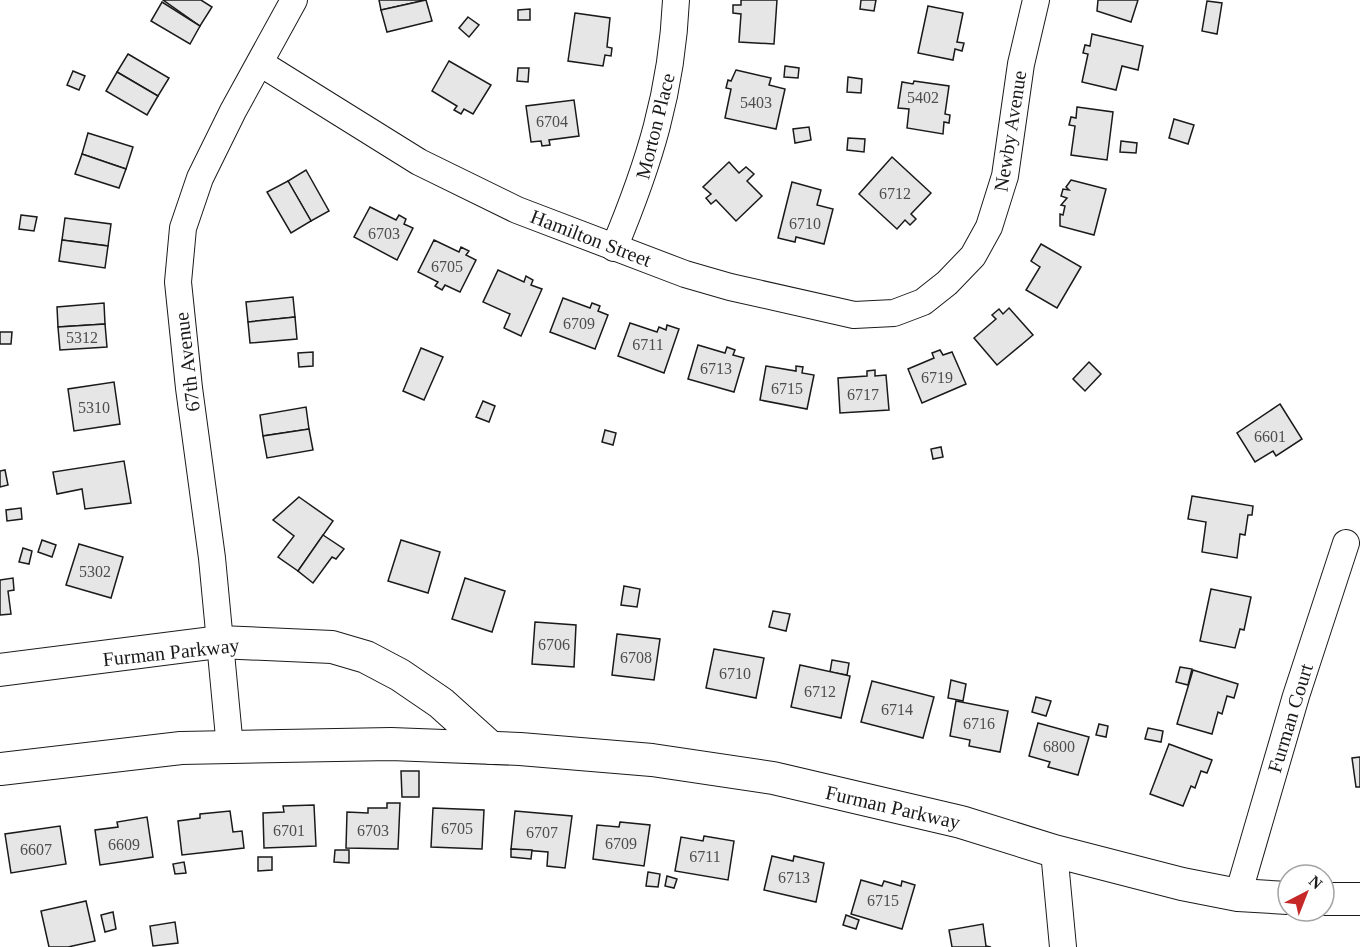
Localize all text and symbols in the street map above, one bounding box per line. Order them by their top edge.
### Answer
street label: Newby Avenue [990,69,1031,193]
street label: Morton Place [631,71,679,181]
house number: 5402 [907,89,939,106]
house number: 5403 [740,94,772,111]
house number: 6704 [536,113,568,130]
house number: 6712 [879,185,911,202]
street label: Hamilton Street [528,205,655,271]
house number: 6710 [789,215,821,232]
house number: 6703 [368,225,400,242]
house number: 6705 [431,258,463,275]
street label: 67th Avenue [170,311,204,413]
house number: 6709 [563,315,595,332]
house number: 5312 [66,329,98,346]
house number: 6711 [632,336,664,353]
house number: 6713 [700,360,732,377]
house number: 6719 [921,369,953,386]
house number: 6715 [771,380,803,397]
house number: 6717 [847,386,879,403]
house number: 5310 [78,399,110,416]
house number: 6601 [1254,428,1286,445]
house number: 5302 [79,563,111,580]
street label: Furman Parkway [102,634,240,671]
house number: 6706 [538,636,570,653]
house number: 6708 [620,649,652,666]
street label: Furman Court [1263,660,1317,775]
house number: 6710 [719,665,751,682]
house number: 6712 [804,683,836,700]
house number: 6714 [881,701,913,718]
house number: 6716 [963,715,995,732]
house number: 6800 [1043,738,1075,755]
street label: Furman Parkway [823,781,962,834]
house number: 6705 [441,820,473,837]
house number: 6701 [273,822,305,839]
house number: 6703 [357,822,389,839]
house number: 6707 [526,824,558,841]
house number: 6709 [605,835,637,852]
house number: 6609 [108,836,140,853]
house number: 6607 [20,841,52,858]
house number: 6711 [689,848,721,865]
north arrow [1276,863,1336,923]
house number: 6713 [778,869,810,886]
text: N [1306,872,1326,893]
house number: 6715 [867,892,899,909]

